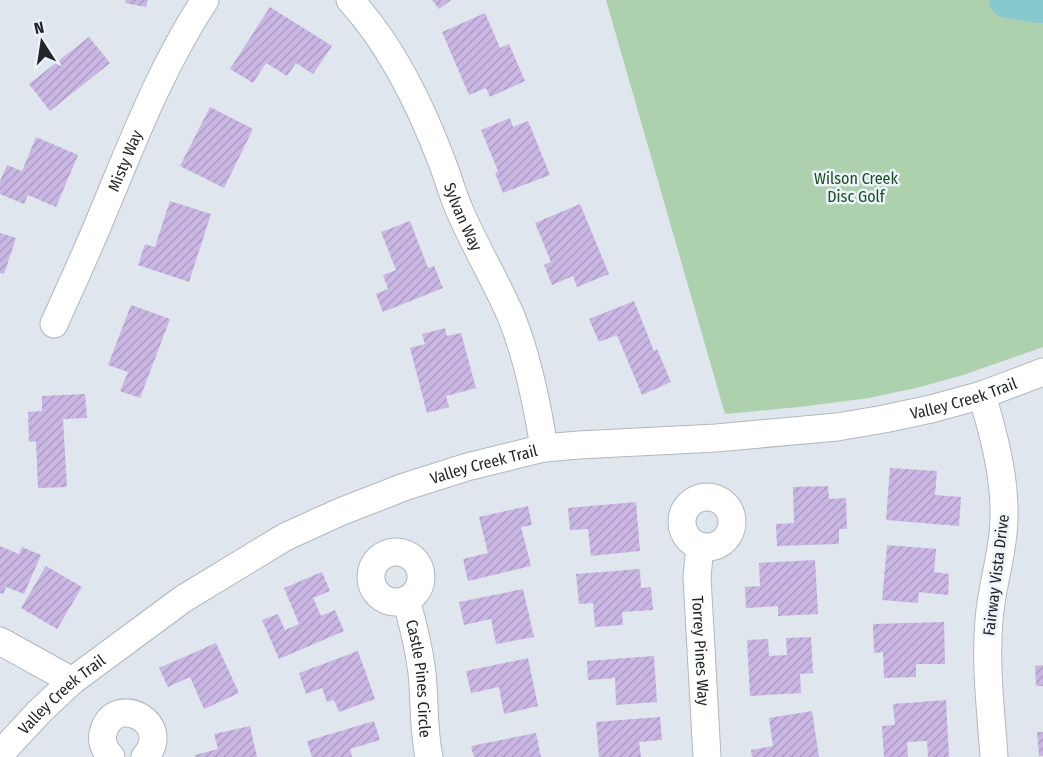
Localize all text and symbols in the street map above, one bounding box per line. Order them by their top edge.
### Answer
north arrow [12,12,72,72]
text: N [32,18,46,38]
street label: Misty Way [103,126,146,194]
park label: Wilson Creek Disc Golf [814,169,899,206]
street label: Sylvan Way [440,180,487,254]
street label: Valley Creek Trail [908,373,1019,423]
street label: Valley Creek Trail [427,441,539,488]
street label: Fairway Vista Drive [979,513,1013,637]
street label: Torrey Pines Way [689,595,714,707]
street label: Castle Pines Circle [402,617,435,739]
street label: Valley Creek Trail [14,650,109,738]

